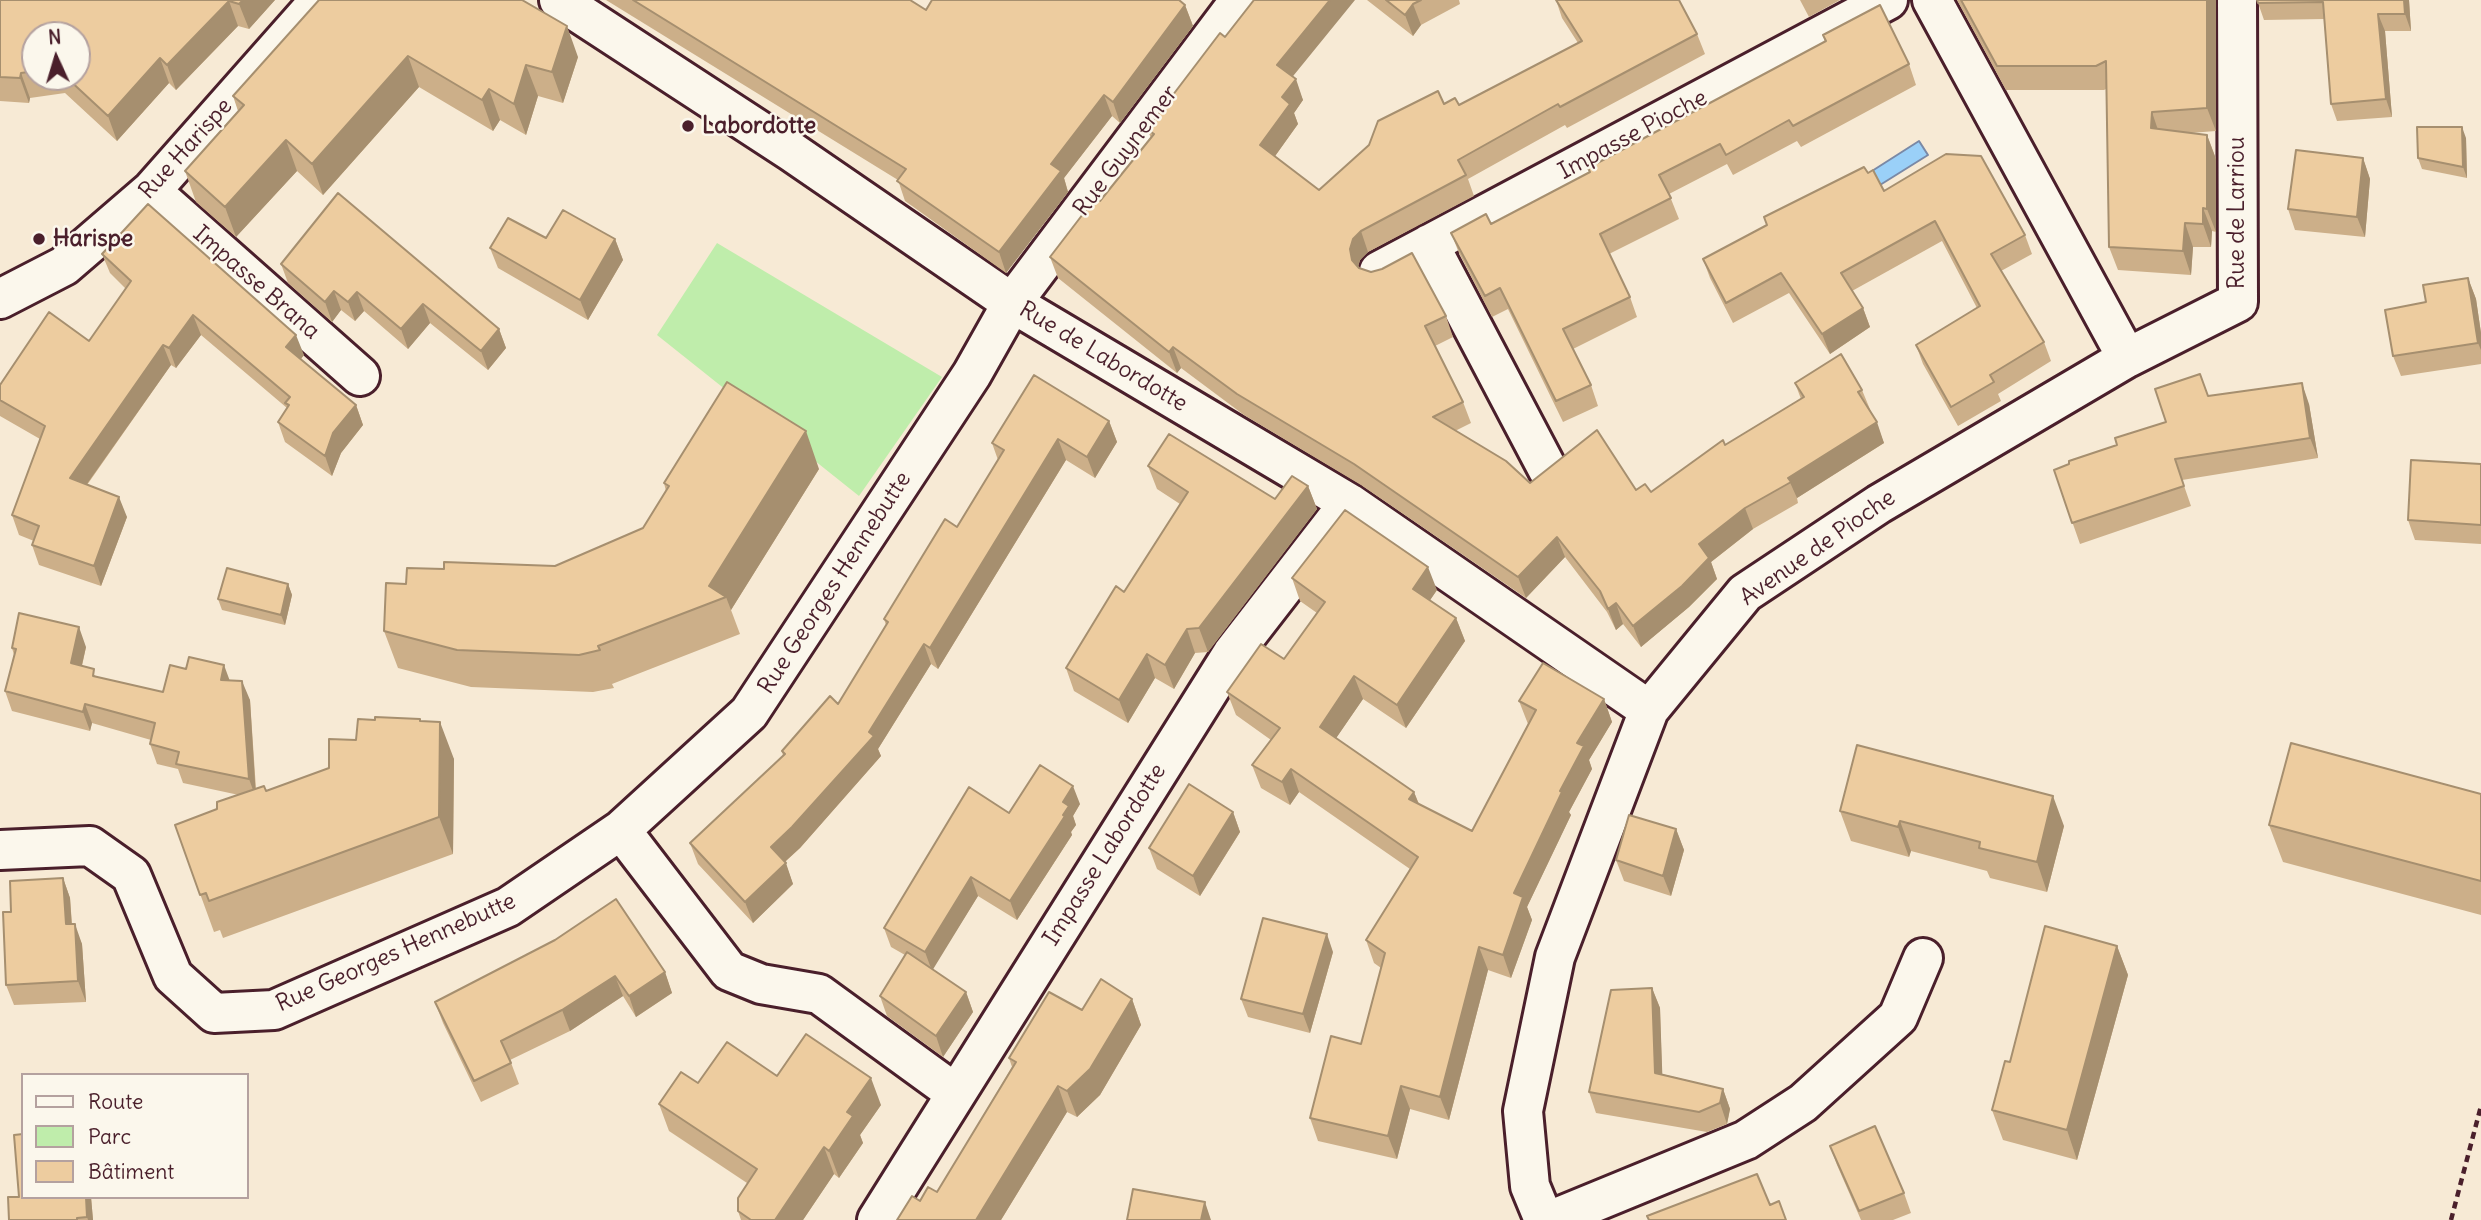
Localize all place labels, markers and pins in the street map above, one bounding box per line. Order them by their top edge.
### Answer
place label: Labordotte [702,112,816,140]
marker: Labordotte [680,118,696,134]
place label: Harispe [53,225,133,253]
marker: Harispe [31,231,47,247]

